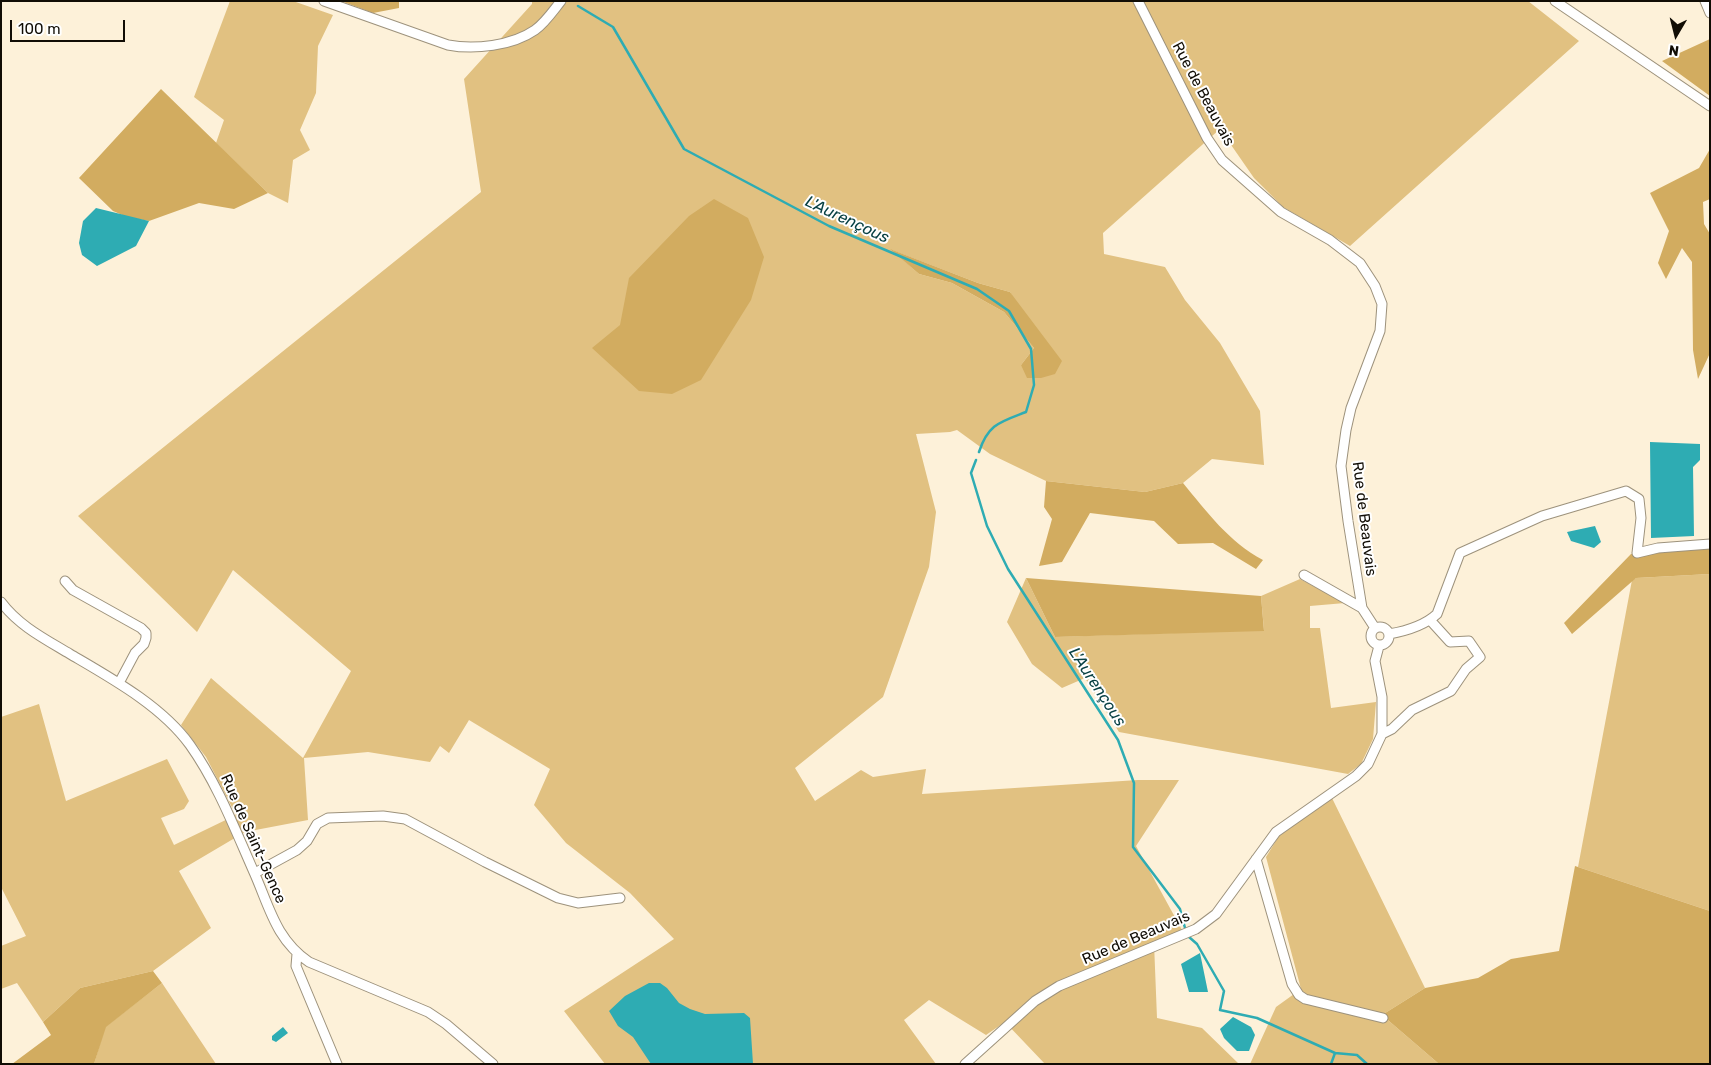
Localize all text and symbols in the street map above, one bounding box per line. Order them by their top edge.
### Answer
scale bar [12,10,128,42]
north arrow [1651,10,1701,60]
text: 100 m [18,20,60,38]
street label: Rue de Beauvais [1168,39,1238,149]
text: N [1668,41,1680,59]
water label: L'Aurençous [802,192,892,248]
street label: Rue de Beauvais [1348,461,1380,577]
water label: L'Aurençous [1064,644,1130,730]
street label: Rue de Saint-Gence [216,772,290,906]
street label: Rue de Beauvais [1079,907,1193,969]

